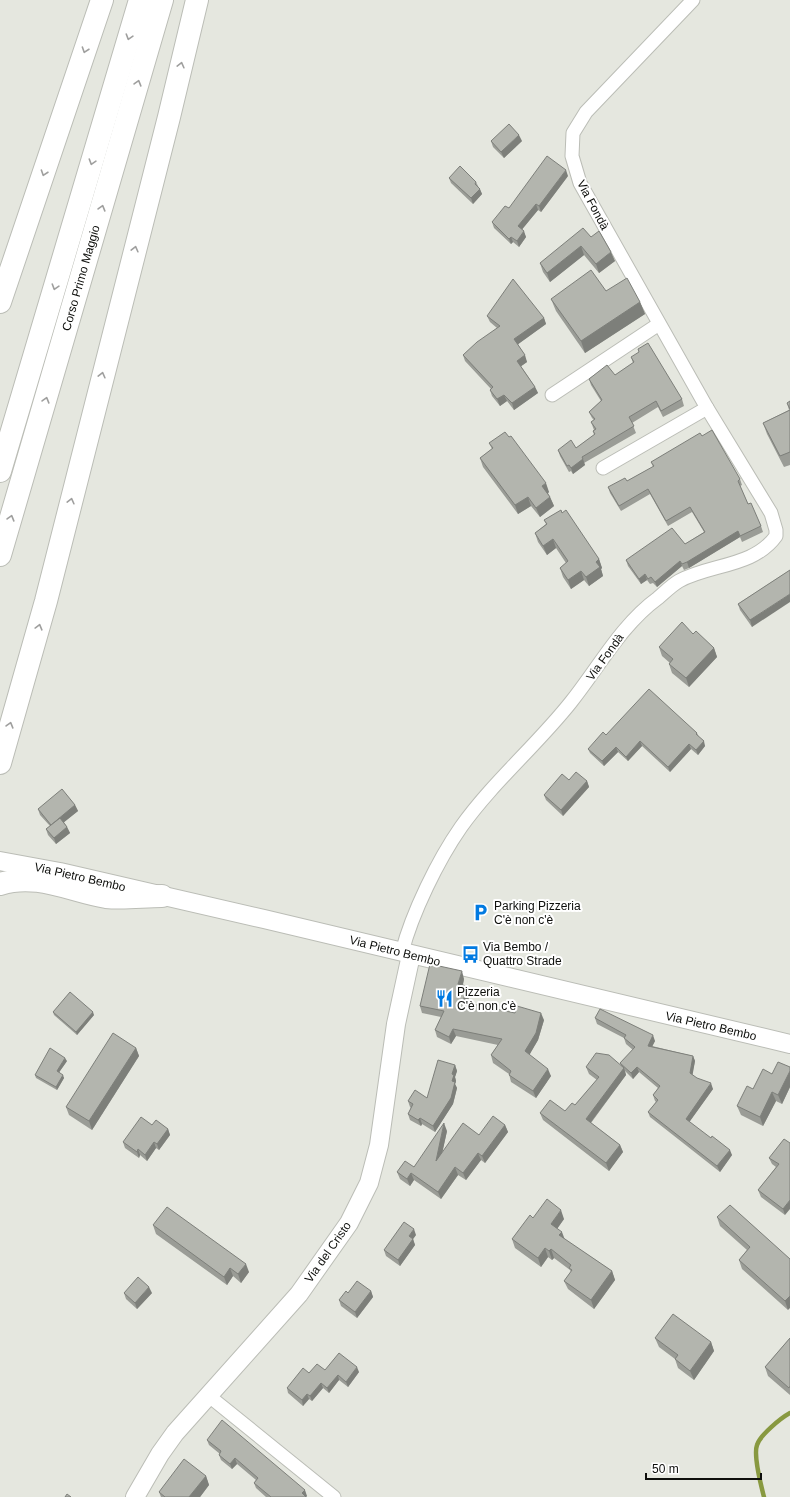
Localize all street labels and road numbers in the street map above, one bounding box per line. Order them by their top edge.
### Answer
street label: Via Fondà [574,178,612,233]
street label: Corso Primo Maggio [59,223,103,332]
street label: Via Fondà [583,631,627,683]
street label: Via Pietro Bembo [33,860,127,894]
street label: Via Pietro Bembo [348,933,442,969]
street label: Via Pietro Bembo [664,1009,758,1043]
street label: Via del Cristo [302,1219,354,1285]

